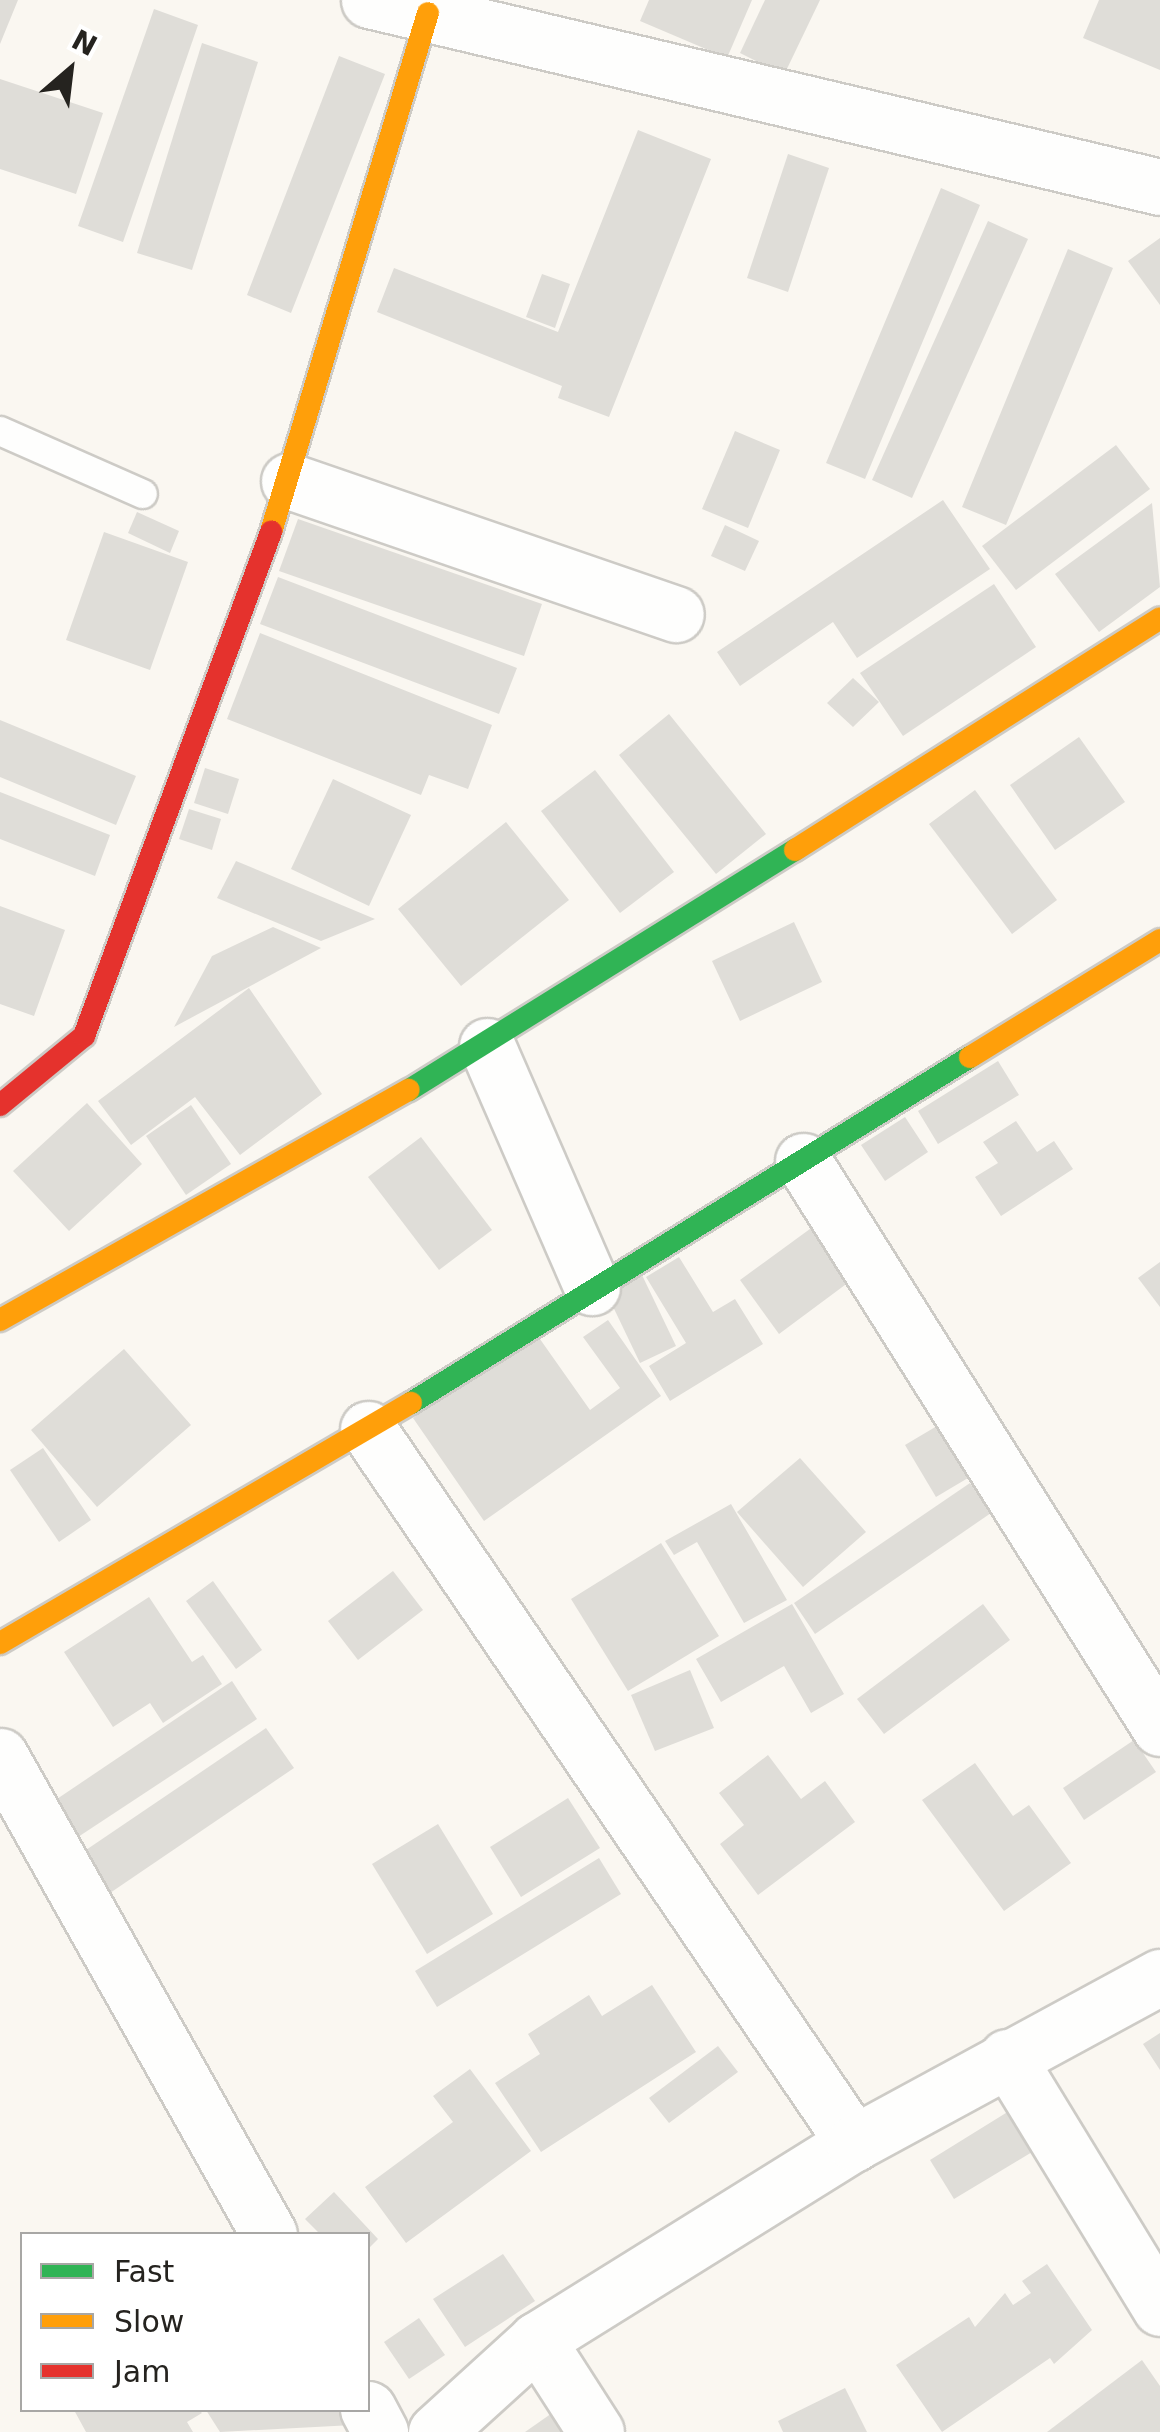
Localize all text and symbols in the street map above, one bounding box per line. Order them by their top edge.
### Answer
north arrow [20,20,120,120]
text: N [66,23,102,63]
legend [20,2232,370,2412]
text: Fast [114,2254,174,2289]
text: Slow [114,2304,184,2339]
text: Jam [114,2354,170,2389]

